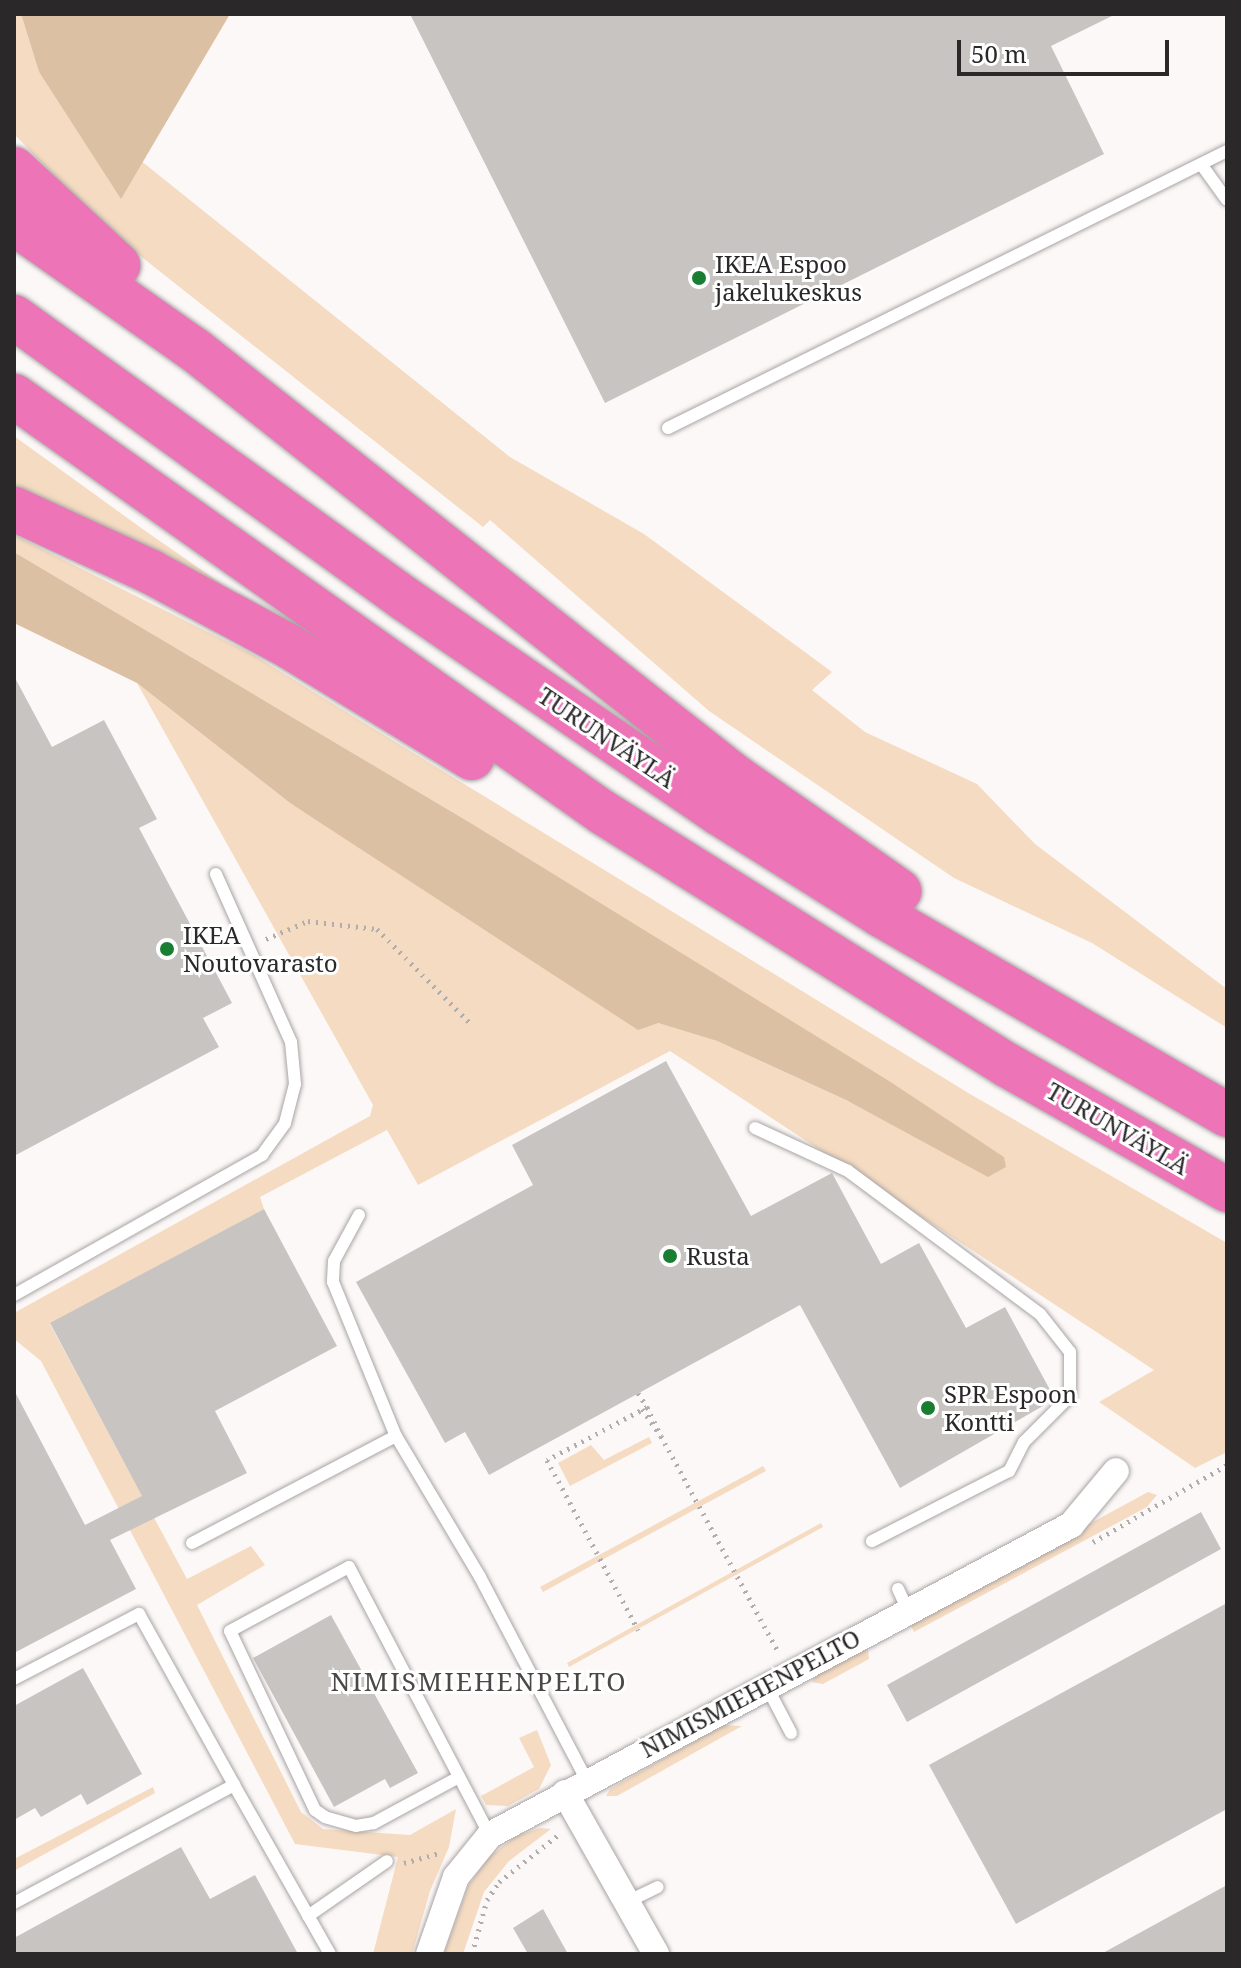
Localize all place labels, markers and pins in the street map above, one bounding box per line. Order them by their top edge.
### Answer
place label: IKEA Espoo jakelukeskus [715,250,862,306]
marker: IKEA Espoo jakelukeskus [690,269,708,287]
place label: IKEA Noutovarasto [183,921,338,977]
marker: IKEA Noutovarasto [158,940,176,958]
place label: Rusta [686,1242,750,1270]
marker: Rusta [661,1247,679,1265]
place label: SPR Espoon Kontti [944,1380,1077,1436]
marker: SPR Espoon Kontti [919,1399,937,1417]

